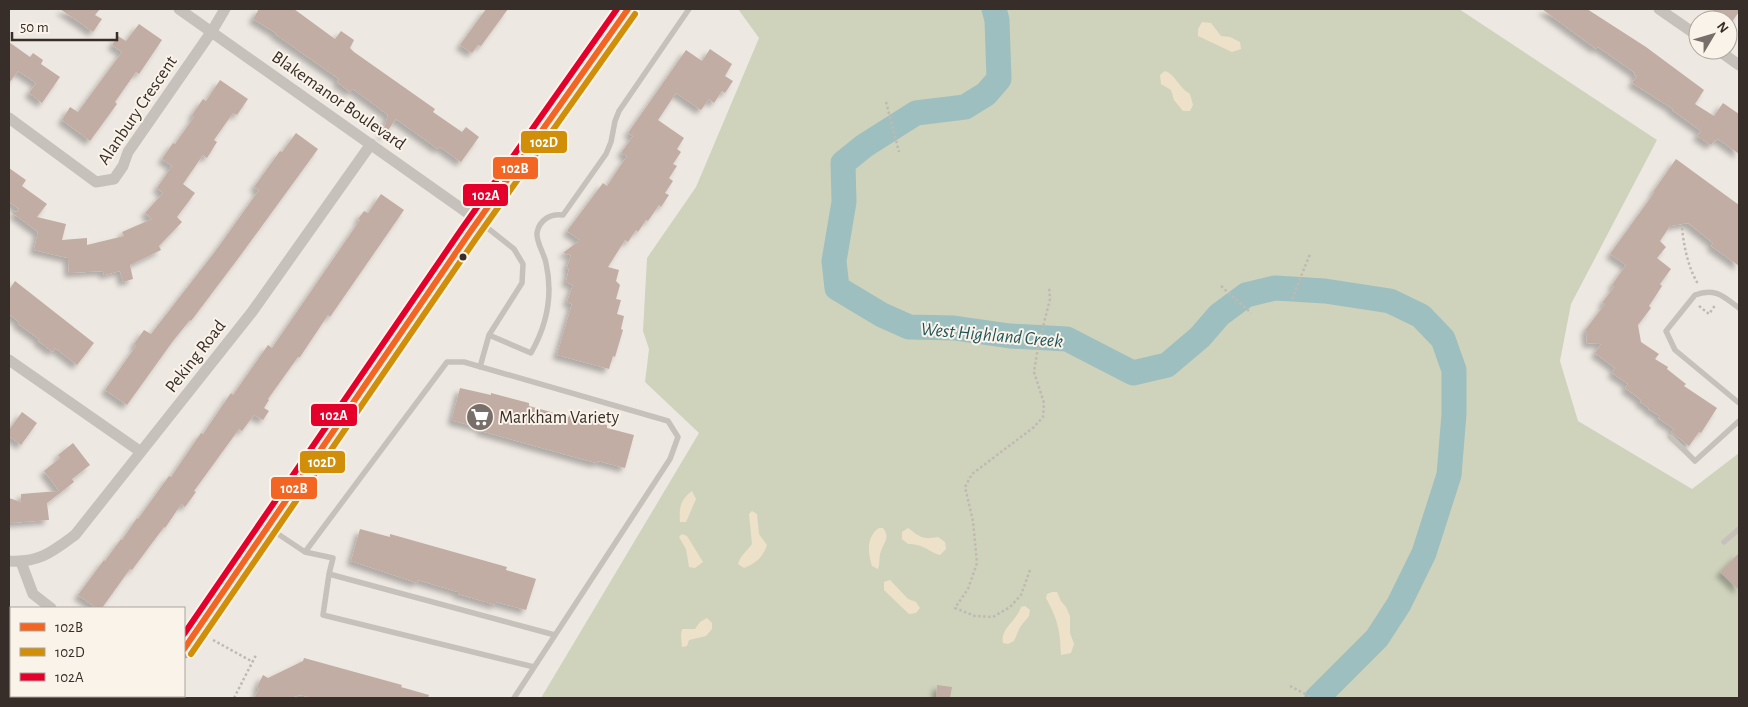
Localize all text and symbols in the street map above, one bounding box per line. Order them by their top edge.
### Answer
scale bar [12,10,118,42]
north arrow [1688,10,1738,60]
text: N [1714,19,1731,36]
text: 50 m [20,20,49,35]
street label: Blakemanor Boulevard [268,48,409,154]
street label: Alanbury Crescent [95,53,181,168]
line badge: 102D [520,130,568,154]
text: 102D [530,136,558,150]
line badge: 102B [492,156,539,180]
text: 102B [501,162,529,176]
line badge: 102A [462,183,509,207]
text: 102A [472,189,500,203]
unlabelled marker [458,252,468,262]
street label: Peking Road [162,317,229,396]
water label: West Highland Creek [920,320,1064,351]
supermarket icon: Markham Variety [465,402,495,432]
line badge: 102A [310,403,358,427]
text: 102A [320,409,348,423]
place label: Markham Variety [499,409,620,427]
line badge: 102D [299,450,346,474]
text: 102D [308,456,336,470]
line badge: 102B [270,476,318,500]
text: 102B [280,482,308,496]
legend [10,607,185,697]
text: 102B [55,620,83,635]
text: 102D [55,645,85,660]
text: 102A [55,670,84,685]

